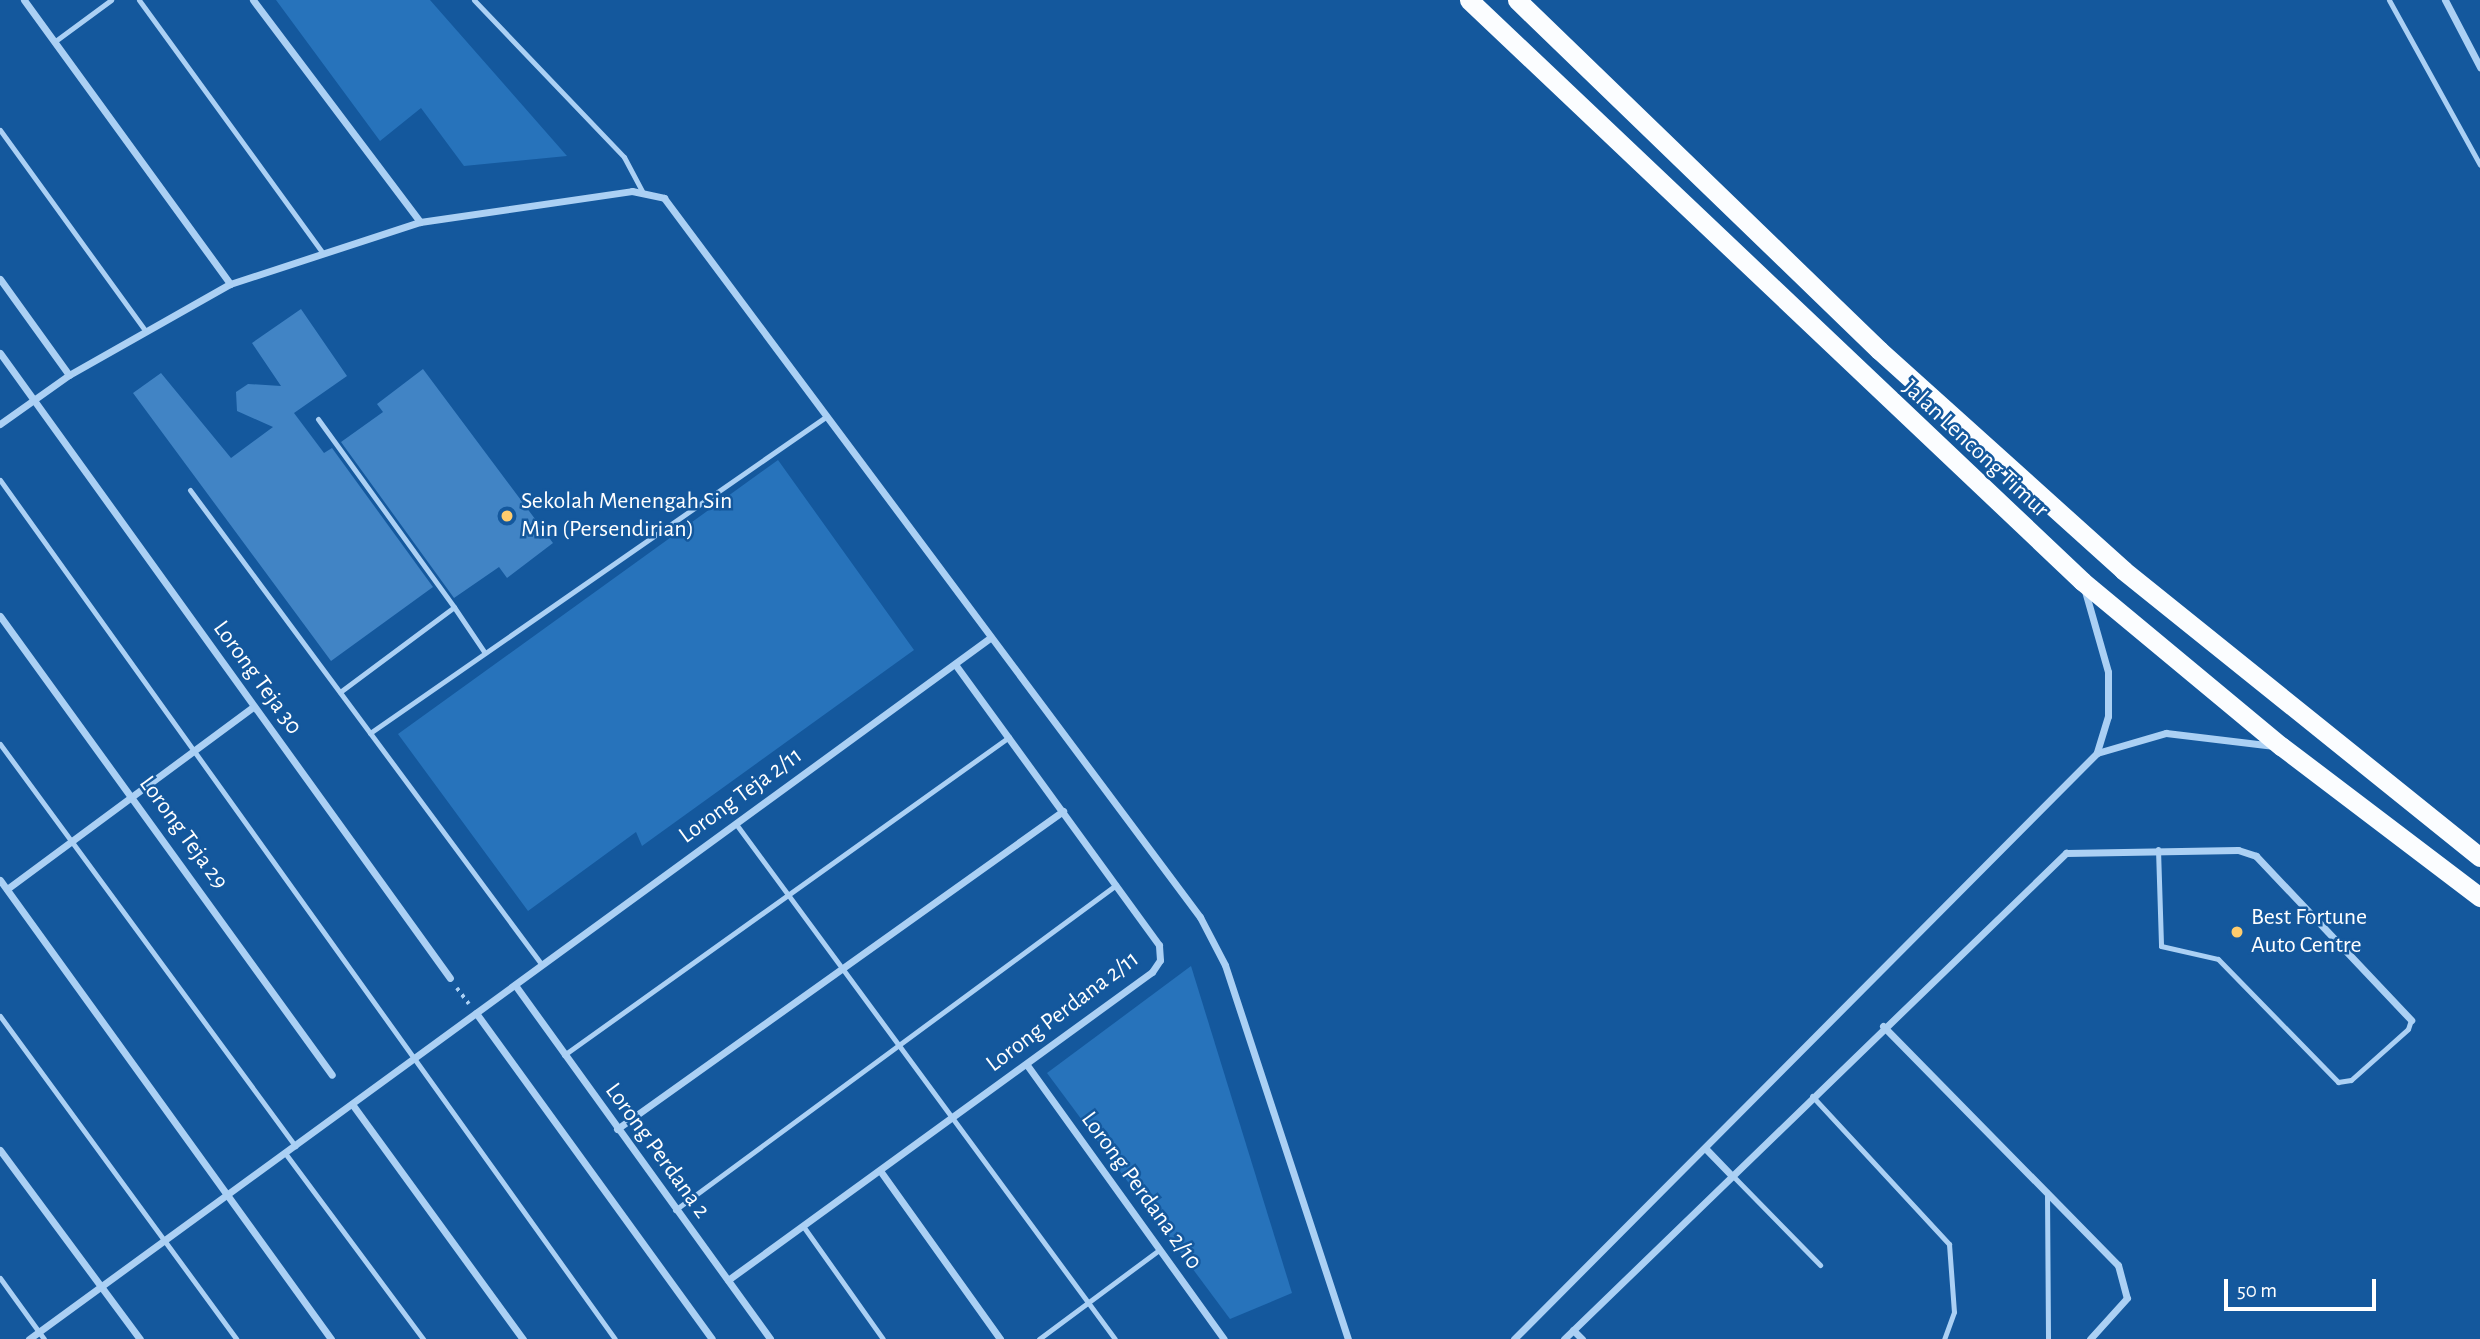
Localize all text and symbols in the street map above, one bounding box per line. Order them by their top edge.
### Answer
street label: Jalan Lencong Timur [1896,374,2054,524]
place label: Sekolah Menengah Sin Min (Persendirian) [521,488,732,544]
marker: Sekolah Menengah Sin Min (Persendirian) [499,508,515,524]
street label: Lorong Teja 30 [206,615,308,741]
street label: Lorong Teja 2/11 [674,742,808,850]
street label: Lorong Teja 29 [132,771,234,895]
place label: Best Fortune Auto Centre [2251,904,2367,960]
marker: Best Fortune Auto Centre [2229,924,2245,940]
street label: Lorong Perdana 2/11 [981,945,1145,1079]
street label: Lorong Perdana 2 [598,1078,716,1224]
street label: Lorong Perdana 2/10 [1074,1106,1208,1276]
scale bar [2228,1266,2380,1310]
text: 50 m [2237,1280,2277,1301]

